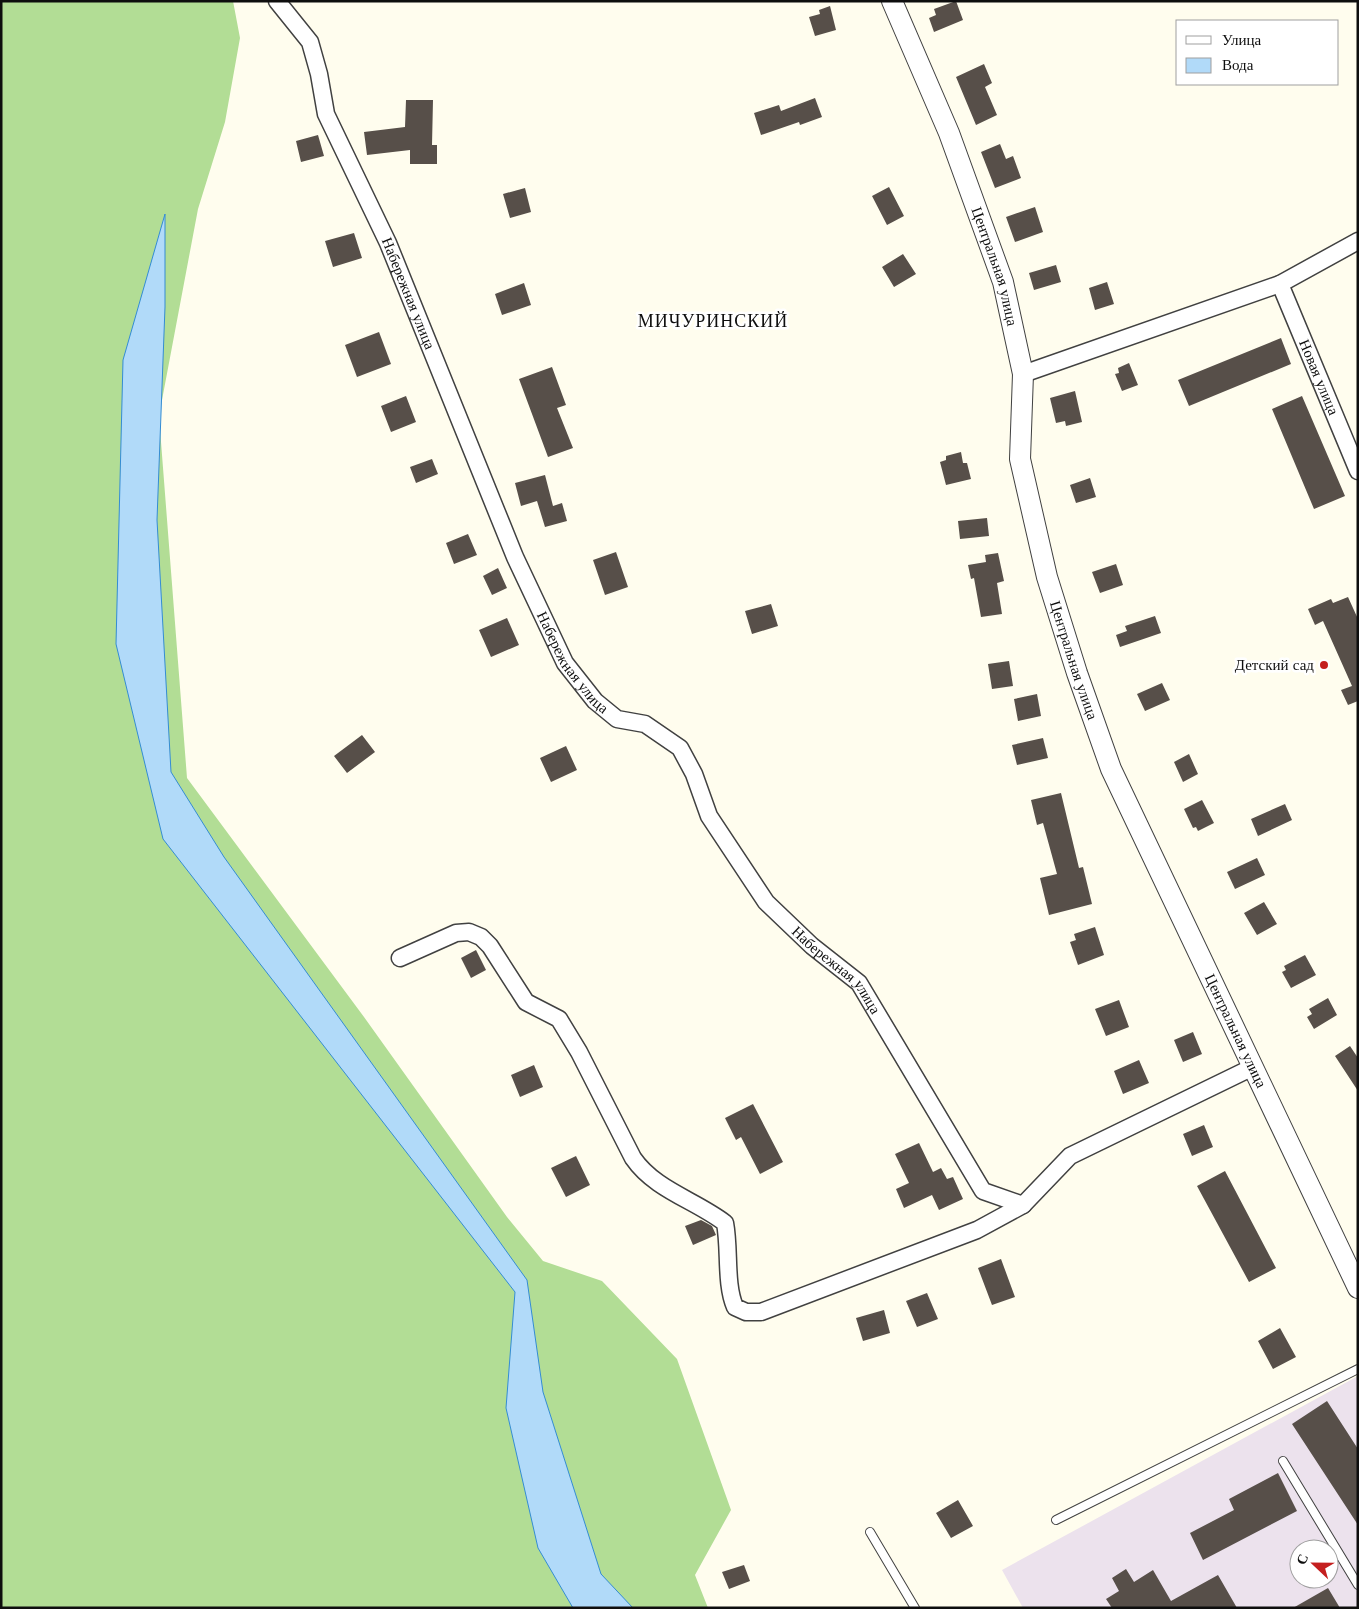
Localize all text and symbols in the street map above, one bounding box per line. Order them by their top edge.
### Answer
legend [1176,20,1339,85]
text: Улица [1222,30,1261,49]
text: Вода [1222,55,1254,74]
street label: Центральная улица [968,204,1022,328]
street label: Набережная улица [378,234,440,352]
district label: МИЧУРИНСКИЙ [638,310,788,332]
street label: Новая улица [1295,336,1344,418]
street label: Центральная улица [1046,598,1103,722]
street label: Набережная улица [533,608,613,717]
place label: Детский сад [1235,655,1314,674]
marker: Детский сад [1318,659,1330,671]
street label: Набережная улица [788,922,885,1018]
street label: Центральная улица [1201,971,1271,1091]
north arrow [1289,1539,1339,1589]
text: С [1292,1551,1312,1567]

